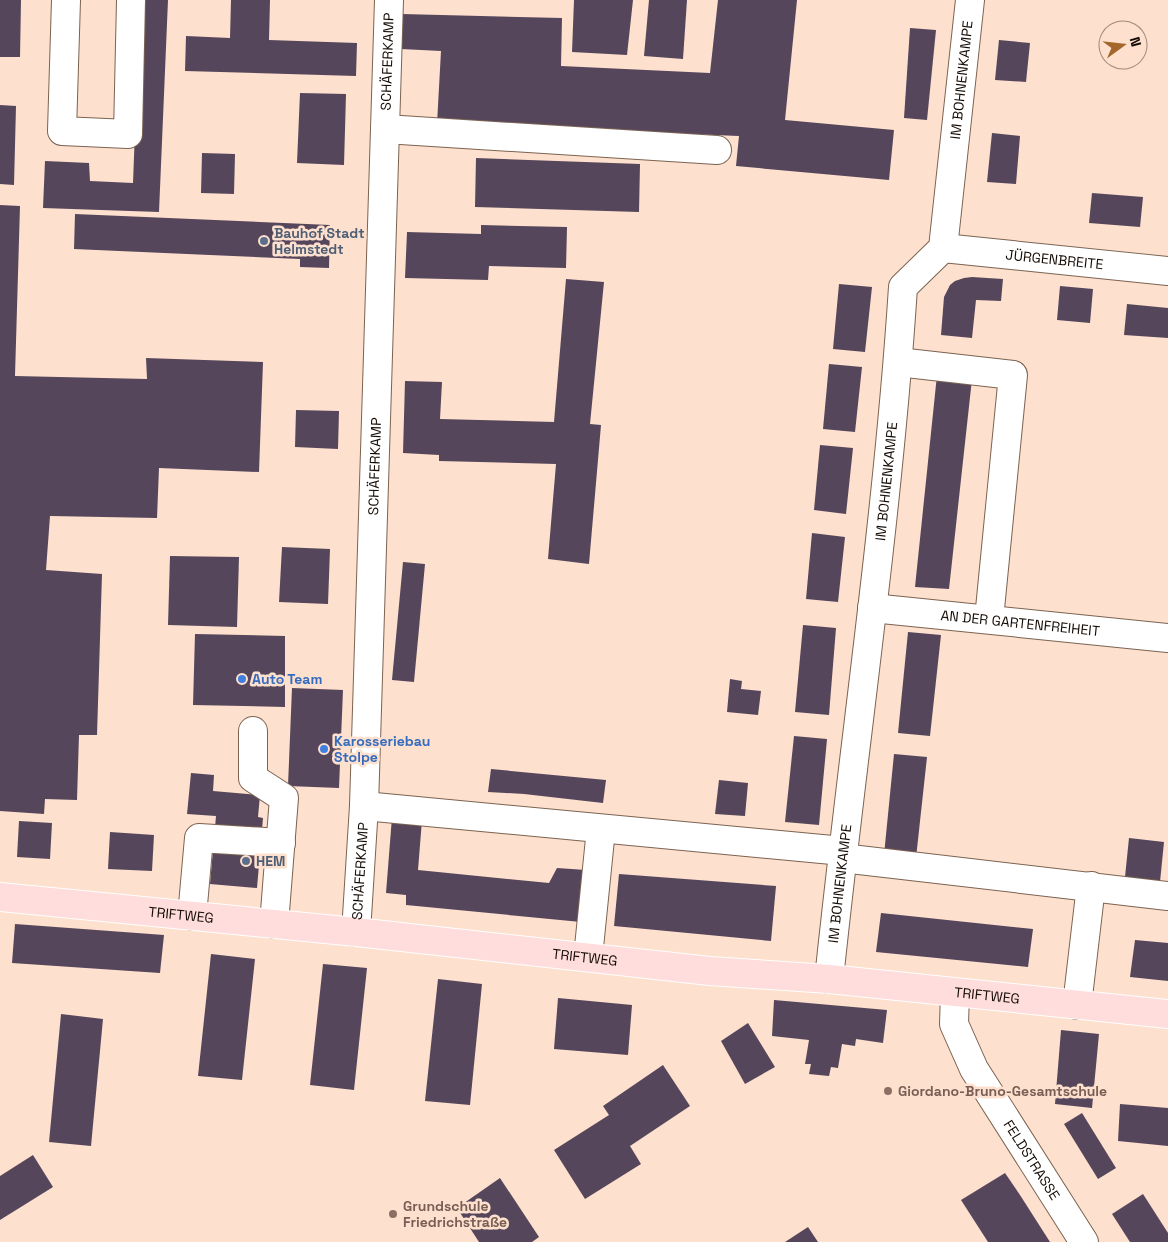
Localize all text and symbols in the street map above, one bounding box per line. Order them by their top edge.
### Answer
street label: SCHÄFERKAMP [377,12,398,111]
street label: IM BOHNENKAMPE [946,20,977,140]
north arrow [1098,20,1148,70]
text: N [1126,35,1145,49]
place label: Bauhof Stadt Helmstedt [274,224,365,258]
marker: Bauhof Stadt Helmstedt [258,235,270,247]
street label: JÜRGENBREITE [1005,245,1104,273]
street label: SCHÄFERKAMP [364,417,385,516]
street label: IM BOHNENKAMPE [871,421,901,542]
street label: AN DER GARTENFREIHEIT [940,606,1101,640]
place label: Auto Team [252,670,322,688]
marker: Auto Team [236,673,248,685]
place label: Karosseriebau Stolpe [334,732,430,766]
marker: Karosseriebau Stolpe [318,743,330,755]
street label: SCHÄFERKAMP [348,822,372,921]
street label: IM BOHNENKAMPE [824,823,855,944]
place label: HEM [256,852,285,870]
marker: HEM [240,855,252,867]
street label: TRIFTWEG [148,903,215,927]
street label: TRIFTWEG [551,945,619,970]
street label: TRIFTWEG [953,983,1021,1008]
place label: Giordano-Bruno-Gesamtschule [898,1082,1107,1100]
marker: Giordano-Bruno-Gesamtschule [882,1085,894,1097]
street label: FELDSTRASSE [1000,1116,1064,1203]
place label: Grundschule Friedrichstraße [403,1197,507,1231]
marker: Grundschule Friedrichstraße [387,1208,399,1220]

